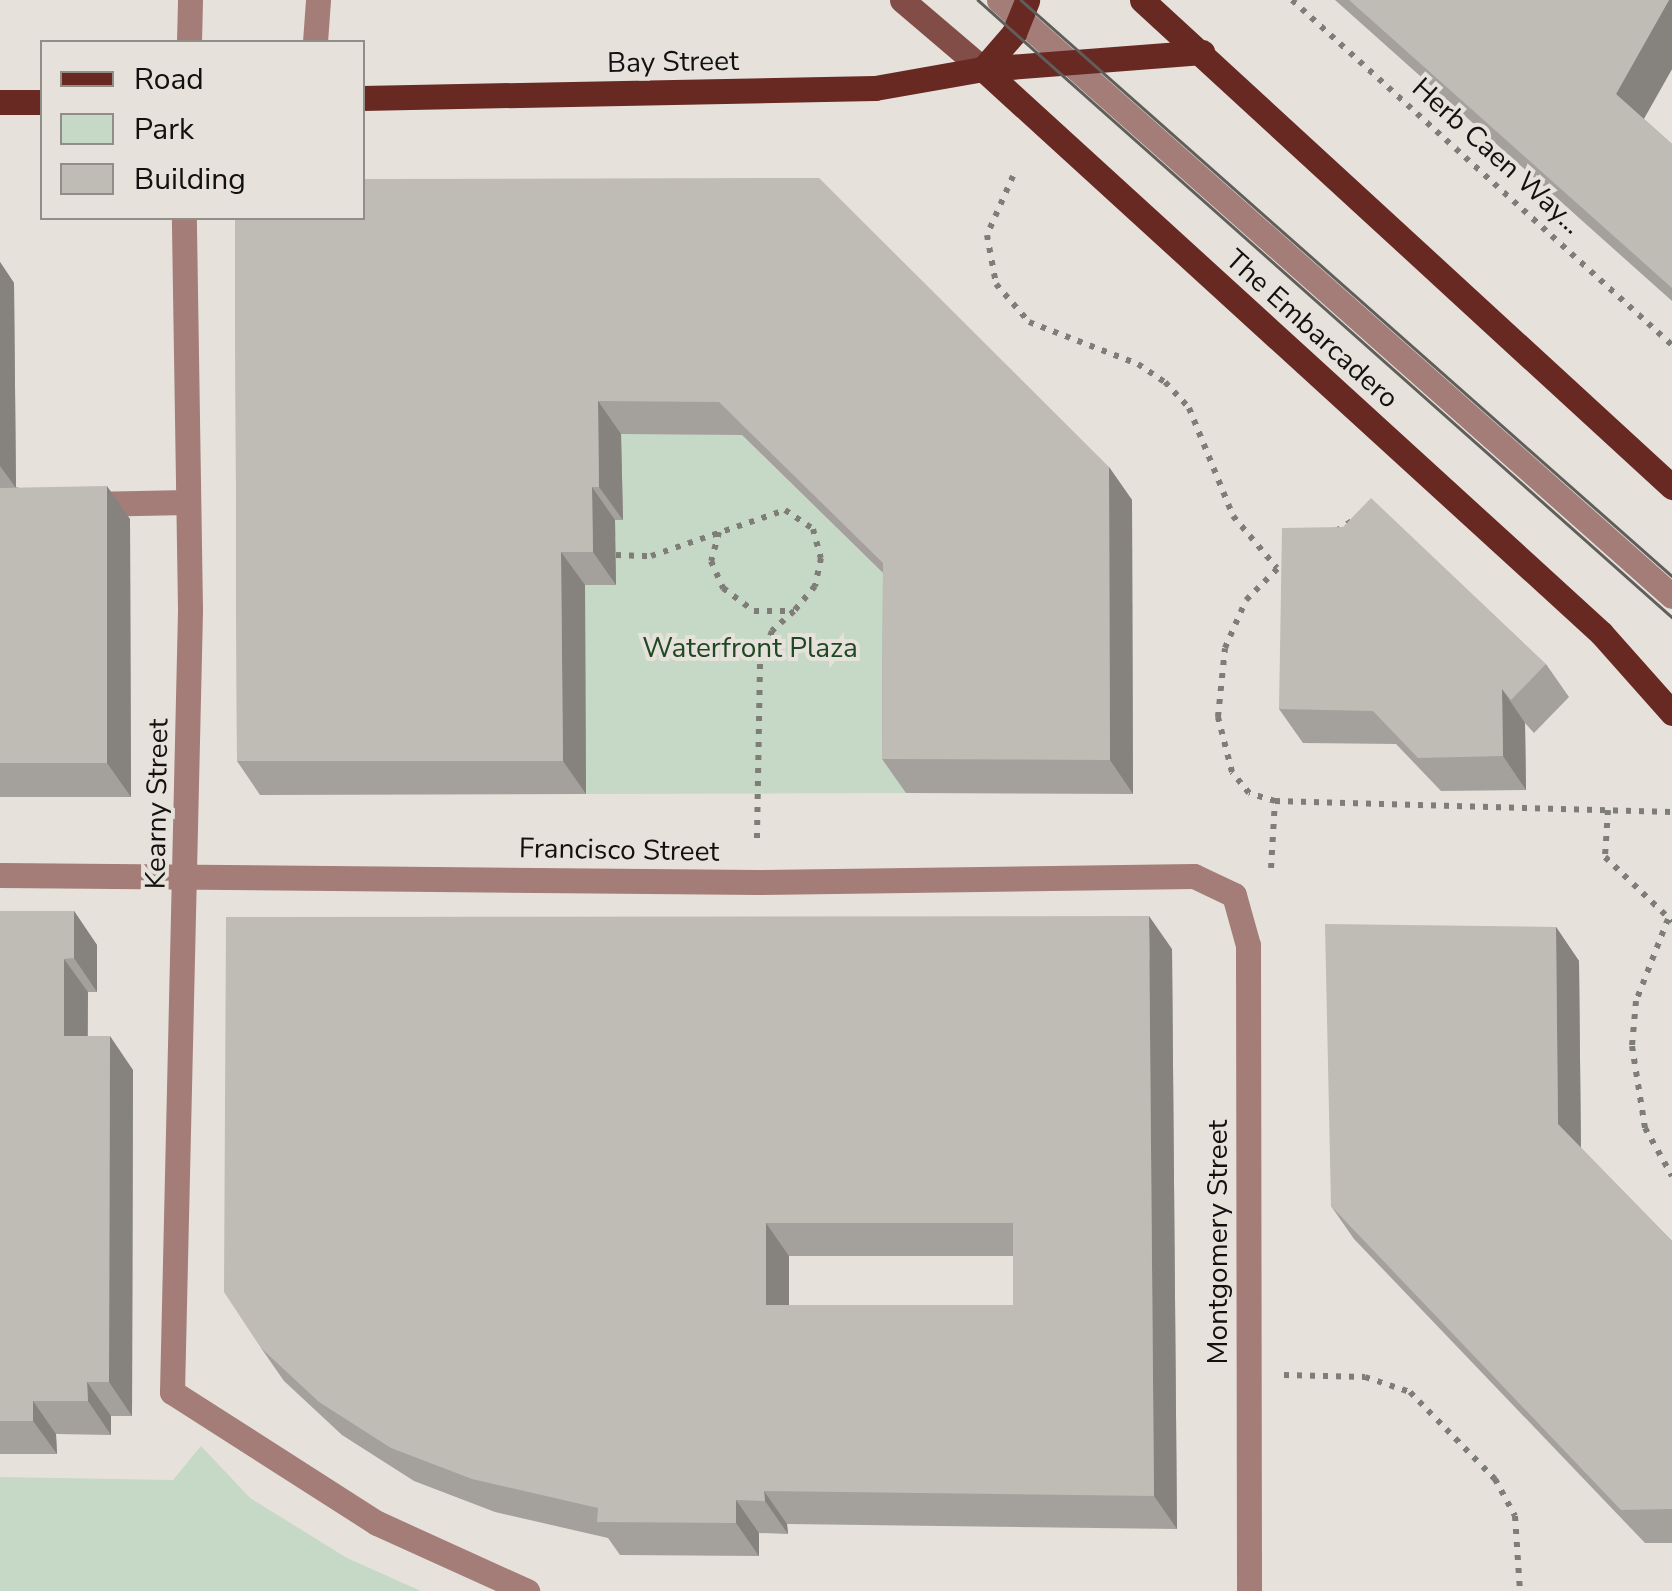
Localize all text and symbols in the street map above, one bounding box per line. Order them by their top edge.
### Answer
legend [40,40,365,220]
street label: Bay Street [607,44,739,80]
text: Road [134,59,204,100]
street label: Herb Caen Way... [1405,71,1589,241]
text: Park [134,109,194,150]
text: Building [134,159,246,200]
street label: The Embarcadero [1219,243,1405,415]
park label: Waterfront Plaza [642,631,858,665]
street label: Kearny Street [139,718,175,890]
street label: Francisco Street [518,831,720,869]
street label: Montgomery Street [1201,1120,1235,1364]

